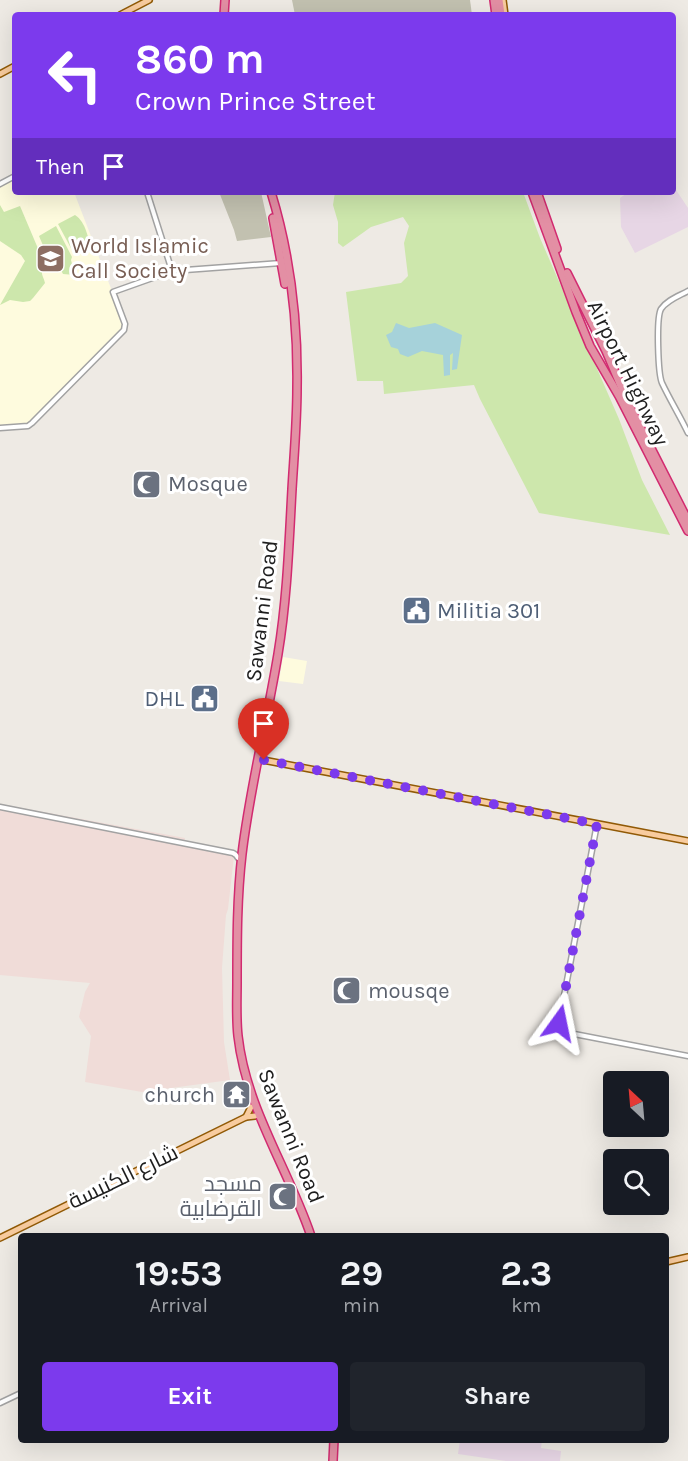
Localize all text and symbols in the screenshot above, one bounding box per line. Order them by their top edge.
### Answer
text: 860 m [135,34,265,84]
icon: left [36,36,114,114]
text: Crown Prince Street [135,85,376,117]
icon: arrive [97,150,130,183]
text: Then [36,154,85,180]
place label: World Islamic Call Society [71,233,209,284]
school or university icon: World Islamic Call Society [34,243,66,275]
street label: Airport Highway [582,296,674,450]
mosque icon: Mosque [131,468,163,500]
place label: Mosque [168,471,248,497]
street label: Sawanni Road [240,539,284,683]
public building icon: Militia 301 [400,595,432,627]
place label: Militia 301 [437,598,540,624]
public building icon: DHL [189,683,221,715]
place label: DHL [144,686,185,712]
pin [238,698,289,760]
icon: arrive [247,707,280,740]
mosque icon: mousqe [331,975,363,1007]
place label: mousqe [368,978,450,1004]
position arrow [527,991,591,1055]
street label: Sawanni Road [252,1065,330,1207]
north arrow [603,1071,669,1137]
map controls [603,1071,669,1215]
temple icon: church [220,1079,252,1111]
place label: church [144,1082,215,1108]
street label: شارع الكنيسة [64,1139,183,1216]
button: search [603,1149,669,1215]
place label: مسجد القرضابية [180,1171,262,1222]
mosque icon: مسجد القرضابية [267,1181,299,1213]
text: 19:53 [135,1252,223,1294]
text: 29 [340,1252,383,1294]
text: 2.3 [500,1252,552,1294]
text: Arrival [149,1294,208,1317]
text: min [343,1294,380,1317]
text: km [511,1294,541,1317]
button: Exit [42,1362,338,1431]
button: Share [350,1362,645,1431]

